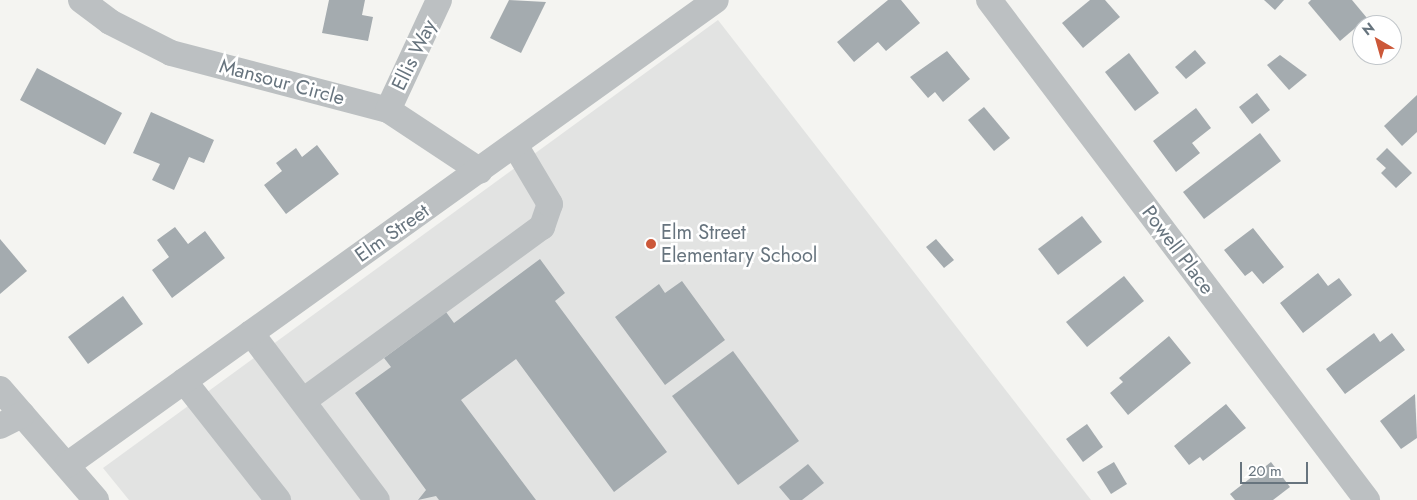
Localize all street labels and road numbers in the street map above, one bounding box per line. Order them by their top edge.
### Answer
street label: Ellis Way [387,16,441,94]
street label: Mansour Circle [217,54,347,110]
street label: Elm Street [350,199,434,267]
street label: Powell Place [1137,201,1219,299]

